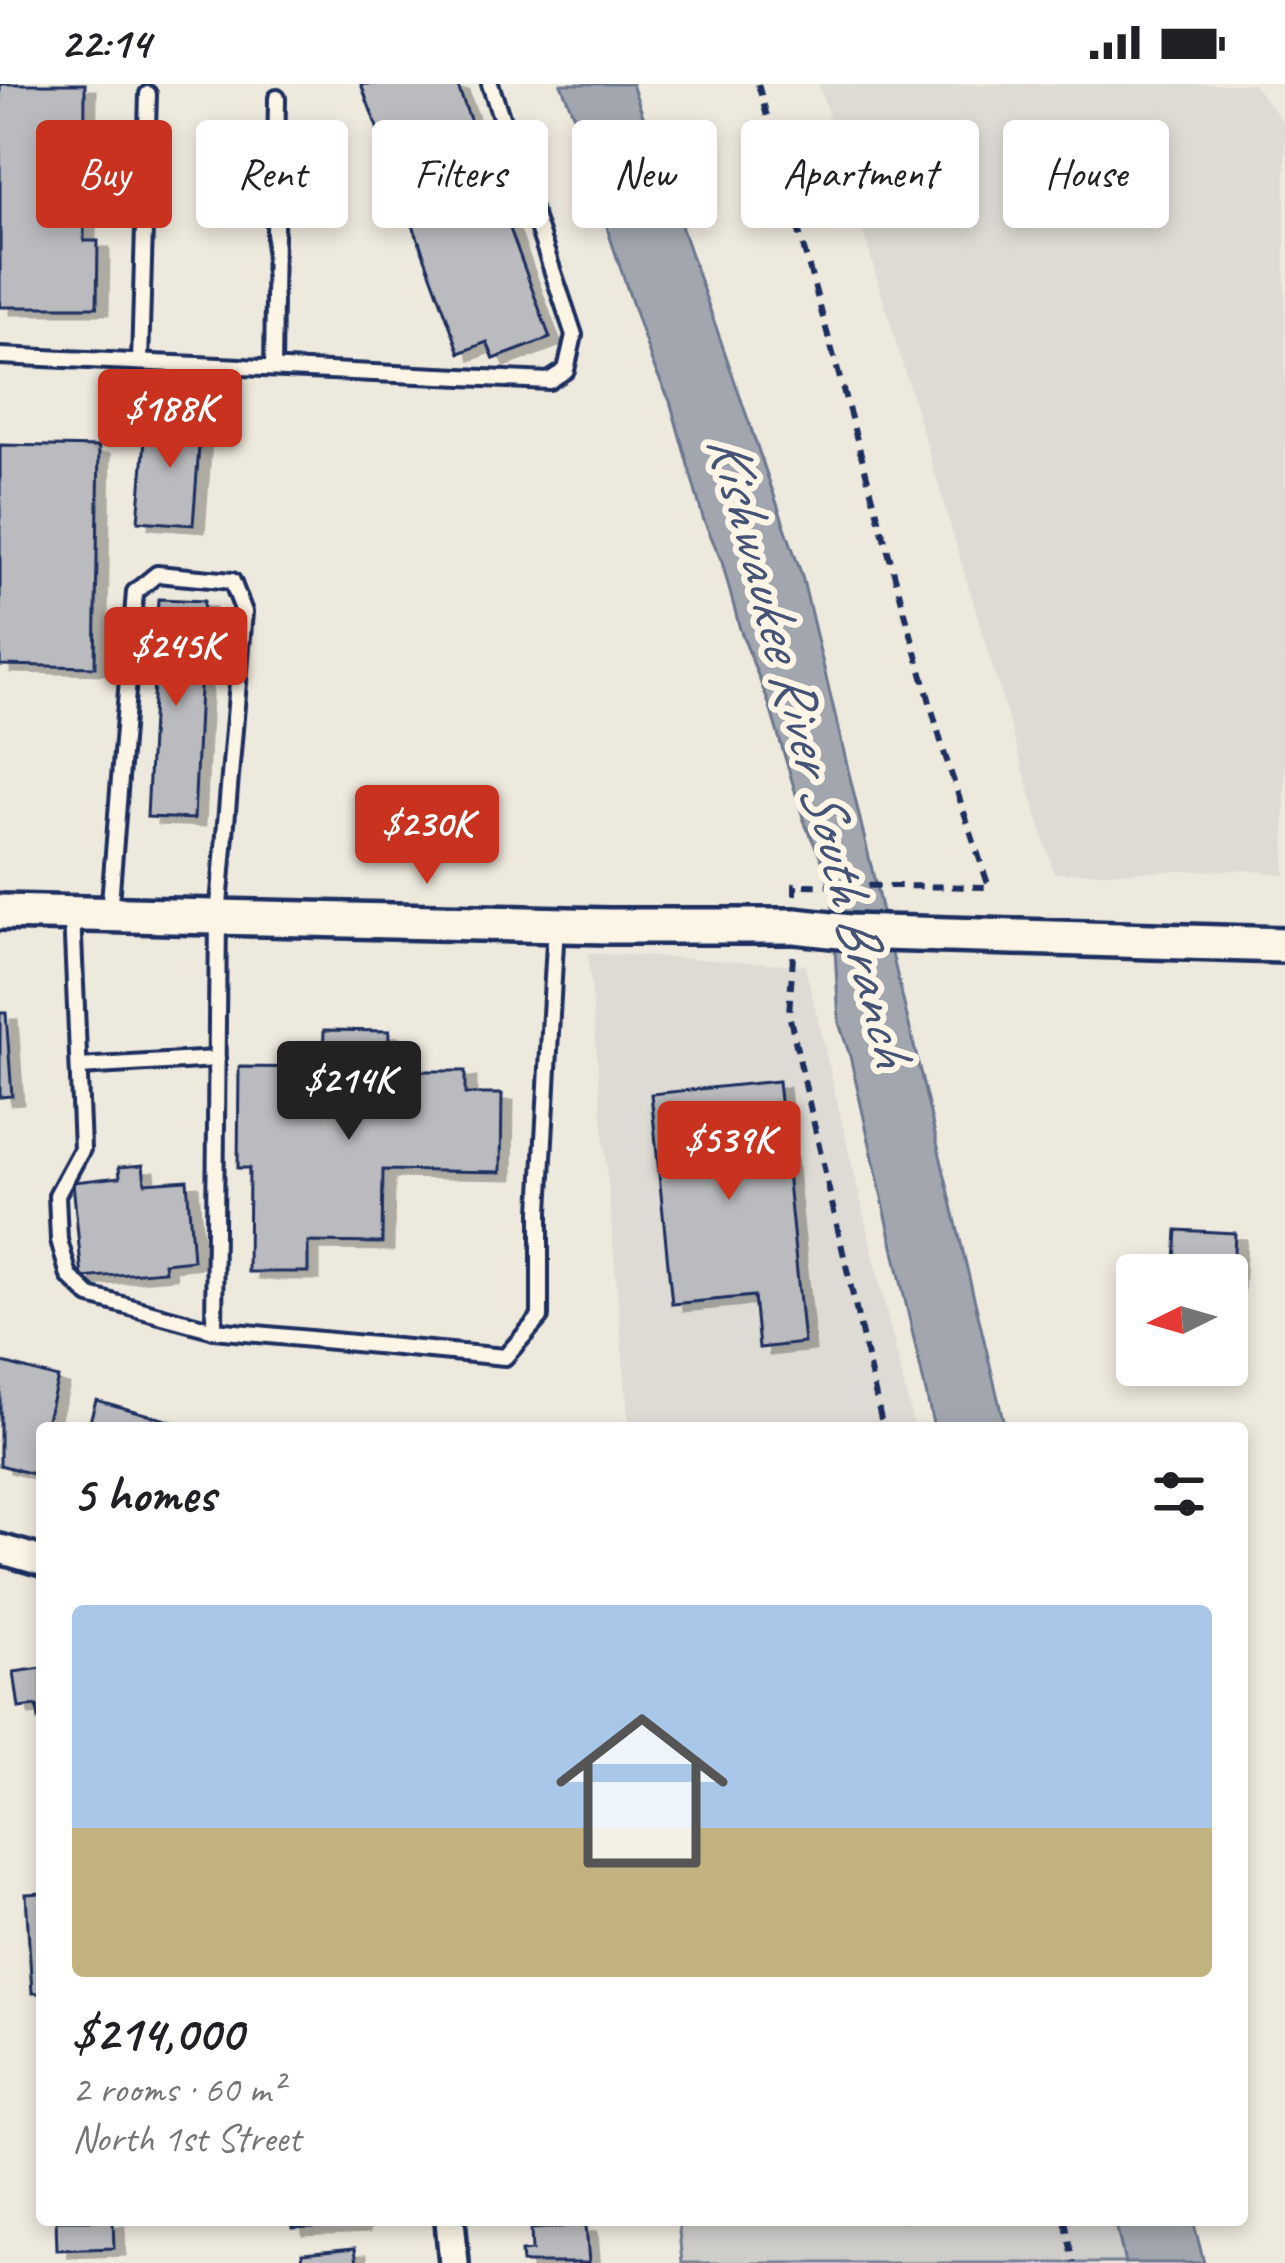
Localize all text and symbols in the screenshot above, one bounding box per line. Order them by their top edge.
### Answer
text: 22:14 [60,14,150,71]
chip: Buy [36,120,172,228]
chip: Rent [196,120,348,228]
chip: Filters [372,120,548,228]
chip: New [572,120,717,228]
chip: Apartment [741,120,979,228]
chip: House [1003,120,1169,228]
pin: $188K [86,369,254,471]
text: $188K [125,383,215,432]
water label: Kishwaukee River South Branch [690,425,933,1076]
pin: $245K [92,607,260,709]
text: $245K [131,621,221,670]
pin: $230K [343,785,511,887]
text: $230K [382,799,472,848]
pin: $214K [265,1041,433,1143]
text: $214K [304,1055,394,1104]
pin: $539K [645,1101,813,1203]
text: $539K [685,1115,773,1164]
north arrow [1116,1254,1248,1386]
map controls [1116,1254,1248,1386]
icon: filters [1146,1461,1212,1527]
text: 5 homes [72,1462,215,1526]
icon: home [534,1683,750,1899]
text: $214,000 [72,2001,243,2065]
text: 2 rooms · 60 m² [72,2065,283,2114]
text: North 1st Street [72,2114,301,2163]

